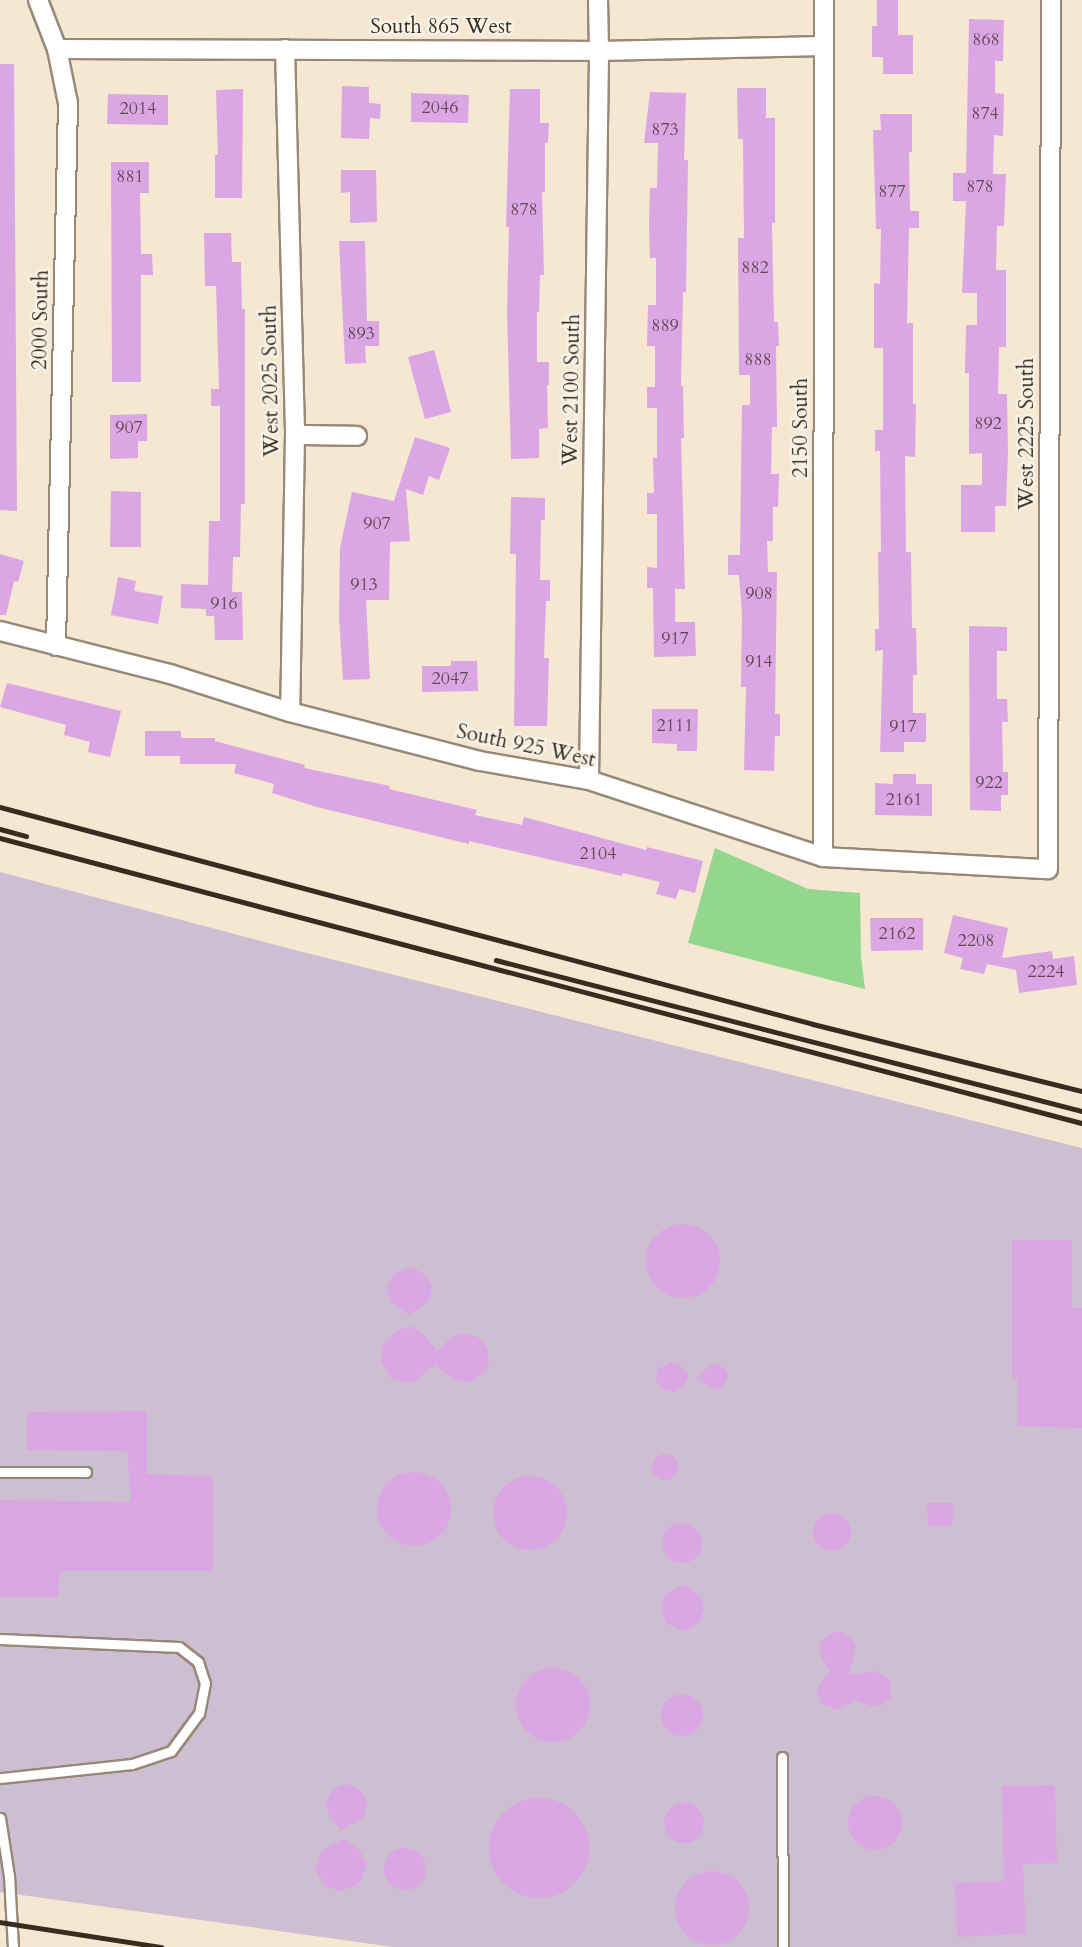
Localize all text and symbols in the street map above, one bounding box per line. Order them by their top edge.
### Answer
street label: South 865 West [370,14,512,40]
house number: 868 [972,29,1000,51]
house number: 2046 [422,97,458,119]
house number: 2014 [120,98,156,120]
house number: 874 [971,103,999,125]
house number: 873 [651,119,679,141]
house number: 881 [116,166,144,188]
house number: 878 [966,176,994,198]
house number: 877 [878,181,906,203]
house number: 878 [510,199,538,221]
house number: 882 [741,257,769,279]
street label: 2000 South [28,270,54,370]
street label: West 2025 South [257,305,285,457]
street label: West 2100 South [558,314,586,466]
house number: 889 [651,315,679,337]
house number: 893 [347,323,375,345]
house number: 888 [744,349,772,371]
street label: West 2225 South [1014,358,1040,510]
street label: 2150 South [788,378,814,478]
house number: 892 [974,413,1002,435]
house number: 907 [115,417,143,439]
house number: 907 [363,513,391,535]
house number: 913 [350,574,378,596]
house number: 908 [745,583,773,605]
house number: 916 [210,593,238,615]
house number: 917 [661,628,689,650]
house number: 914 [745,651,773,673]
house number: 2047 [432,668,468,690]
house number: 2111 [657,715,693,737]
house number: 917 [889,716,917,738]
street label: South 925 West [454,719,598,773]
house number: 922 [975,772,1003,794]
house number: 2161 [886,789,922,811]
house number: 2104 [580,843,616,865]
house number: 2162 [879,923,915,945]
house number: 2208 [958,930,994,952]
house number: 2224 [1028,961,1064,983]

